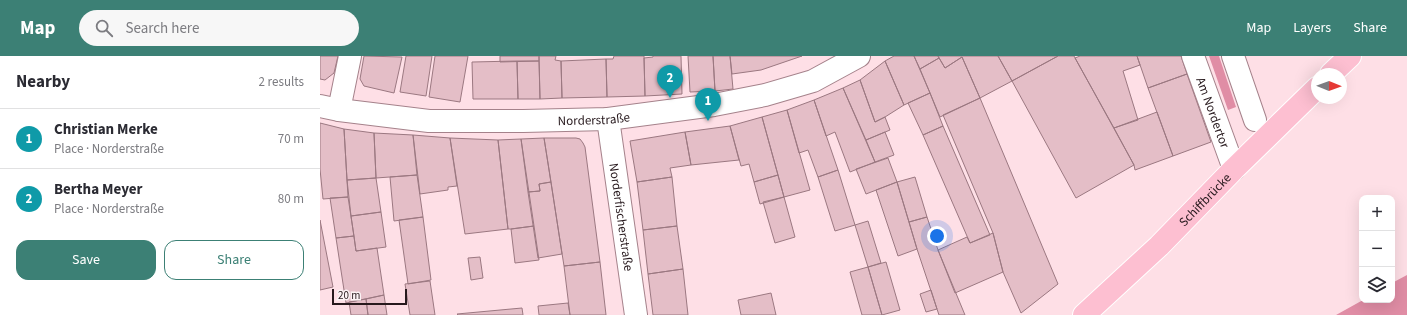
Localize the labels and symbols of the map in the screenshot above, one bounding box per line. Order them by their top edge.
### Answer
pin: 2 [657,65,683,98]
north arrow [1311,68,1347,104]
street label: Am Nordertor [1191,75,1234,151]
pin: 1 [695,88,721,121]
street label: Norderstraße [558,108,631,130]
street label: Norderfischerstraße [604,162,638,272]
street label: Schiffbrücke [1175,169,1235,231]
your location [927,226,947,246]
scale bar [332,287,407,306]

